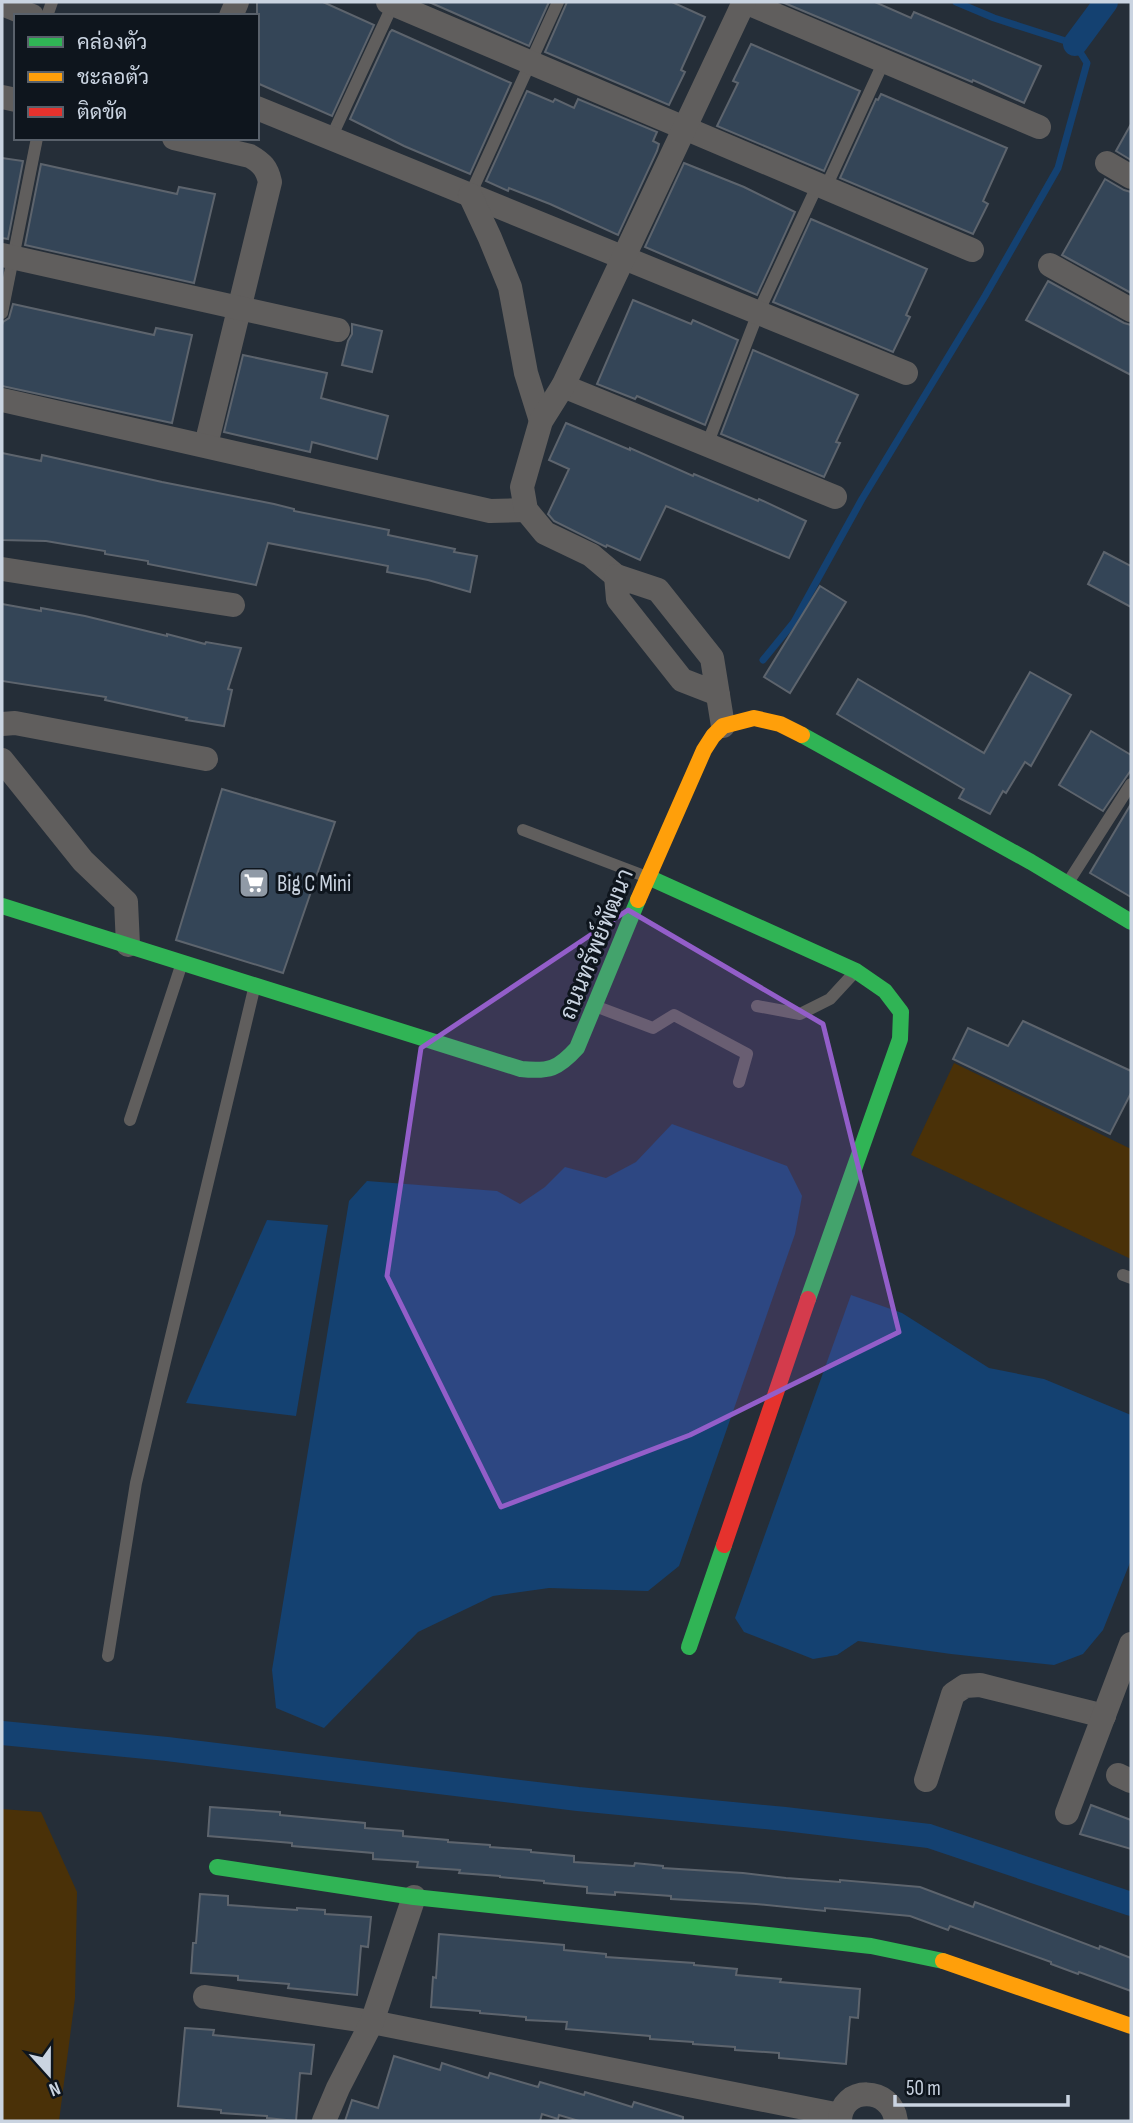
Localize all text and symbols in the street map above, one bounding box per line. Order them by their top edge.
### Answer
legend [14,14,259,140]
text: คล่องตัว [77,30,147,55]
text: ชะลอตัว [77,65,149,90]
text: ติดขัด [77,100,127,125]
street label: ถนนทรัพย์พัฒนา [551,864,640,1024]
supermarket icon: Big C Mini [237,866,271,900]
place label: Big C Mini [277,870,351,898]
north arrow [14,2039,84,2109]
scale bar [895,2064,1068,2108]
text: N [46,2076,63,2101]
text: 50 m [906,2076,941,2101]

